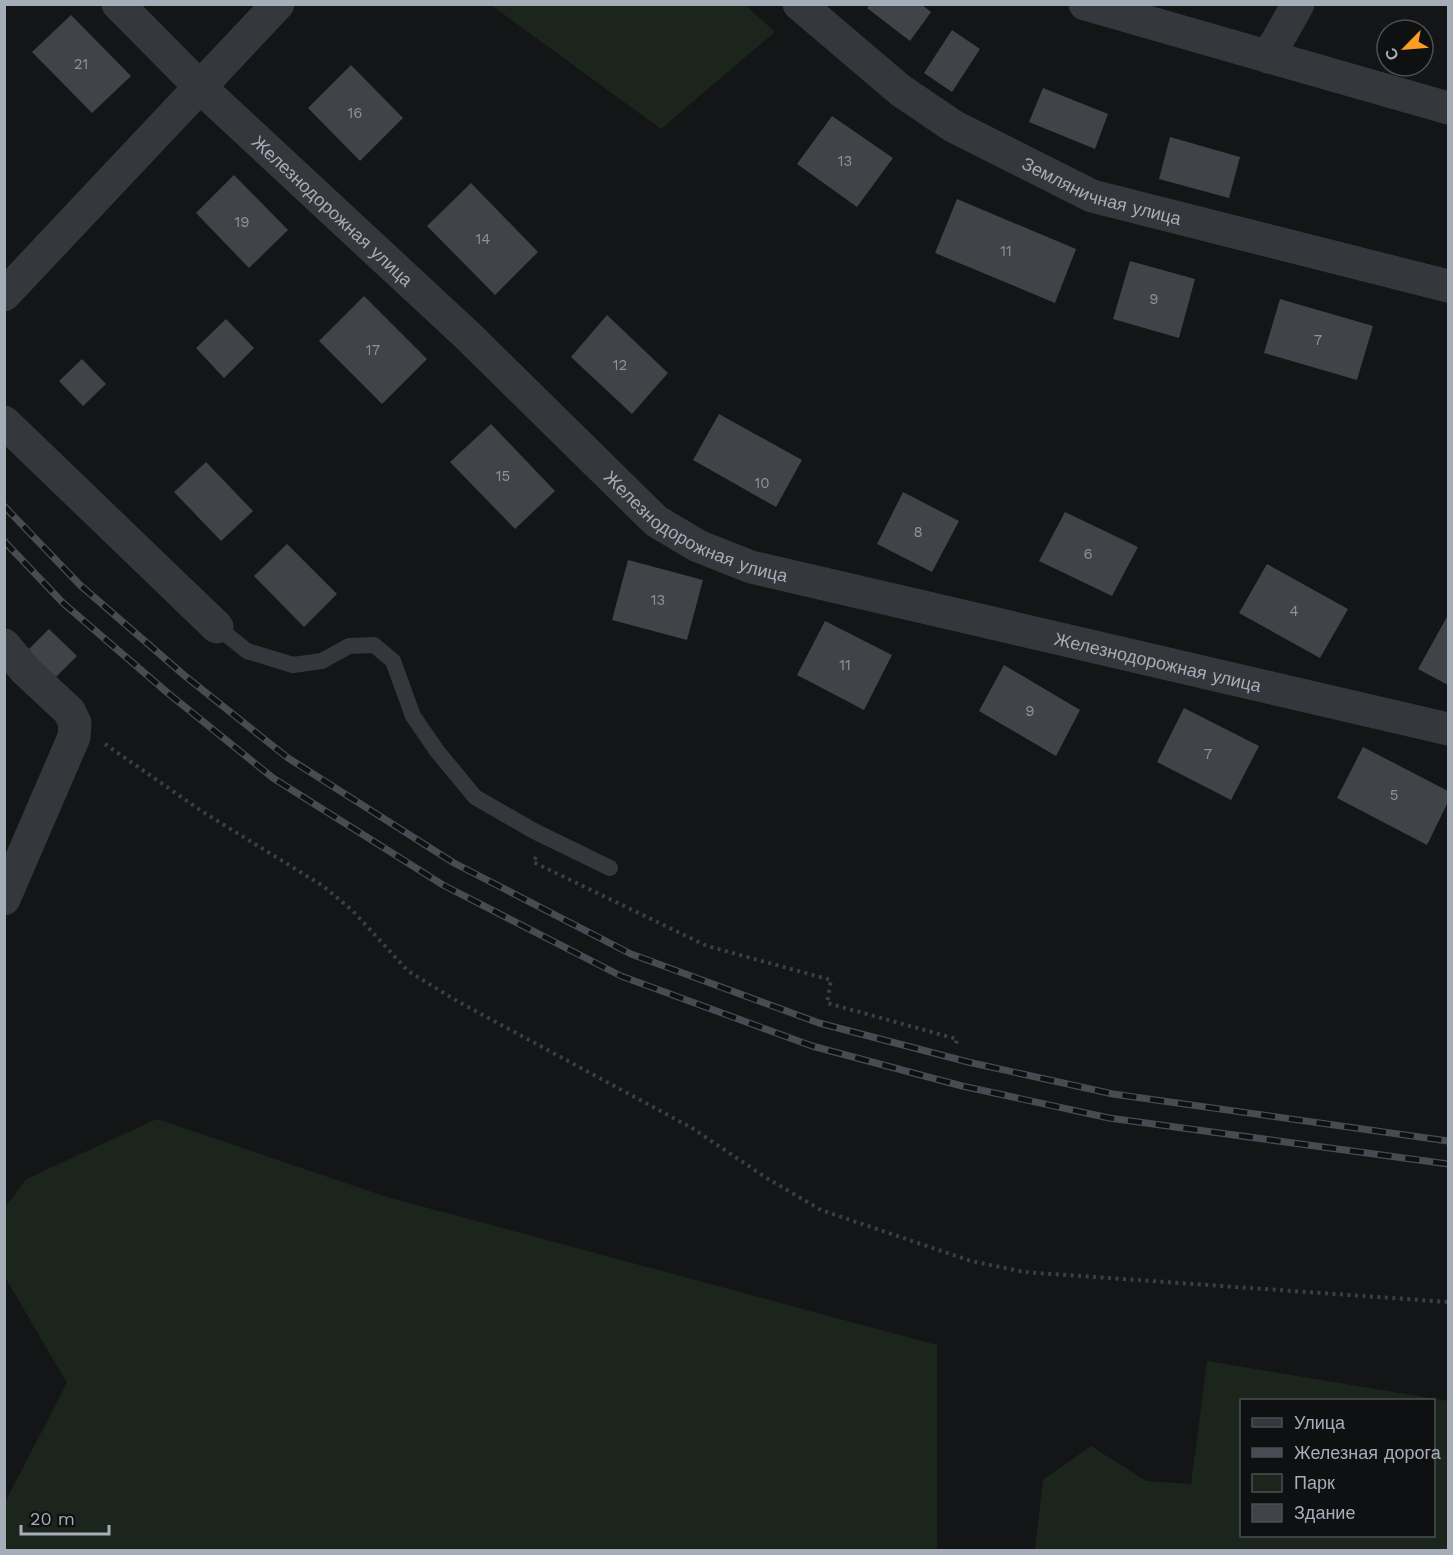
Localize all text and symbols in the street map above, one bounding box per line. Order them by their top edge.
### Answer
north arrow [1375,18,1435,78]
text: С [1381,44,1403,63]
house number: 21 [74,55,88,73]
house number: 16 [348,104,362,122]
street label: Железнодорожная улица [248,131,418,291]
house number: 13 [838,152,852,170]
street label: Земляничная улица [1019,152,1185,229]
house number: 19 [234,213,250,231]
house number: 14 [475,230,491,248]
house number: 11 [1000,242,1012,260]
house number: 9 [1149,290,1159,308]
house number: 7 [1314,331,1322,349]
house number: 17 [366,341,380,359]
house number: 12 [613,356,627,374]
street label: Железнодорожная улица [600,466,791,586]
house number: 15 [496,467,510,485]
house number: 10 [754,474,770,492]
house number: 8 [913,523,923,541]
house number: 6 [1083,545,1093,563]
house number: 13 [651,591,665,609]
house number: 4 [1289,602,1299,620]
street label: Железнодорожная улица [1053,627,1264,696]
house number: 11 [839,656,851,674]
house number: 9 [1025,702,1035,720]
house number: 7 [1204,745,1212,763]
house number: 5 [1390,786,1398,804]
legend [1240,1399,1435,1537]
text: Улица [1294,1412,1346,1433]
text: Железная дорога [1294,1442,1442,1463]
text: Парк [1294,1472,1335,1493]
scale bar [21,1498,110,1536]
text: Здание [1294,1502,1355,1523]
text: 20 m [30,1508,75,1529]

